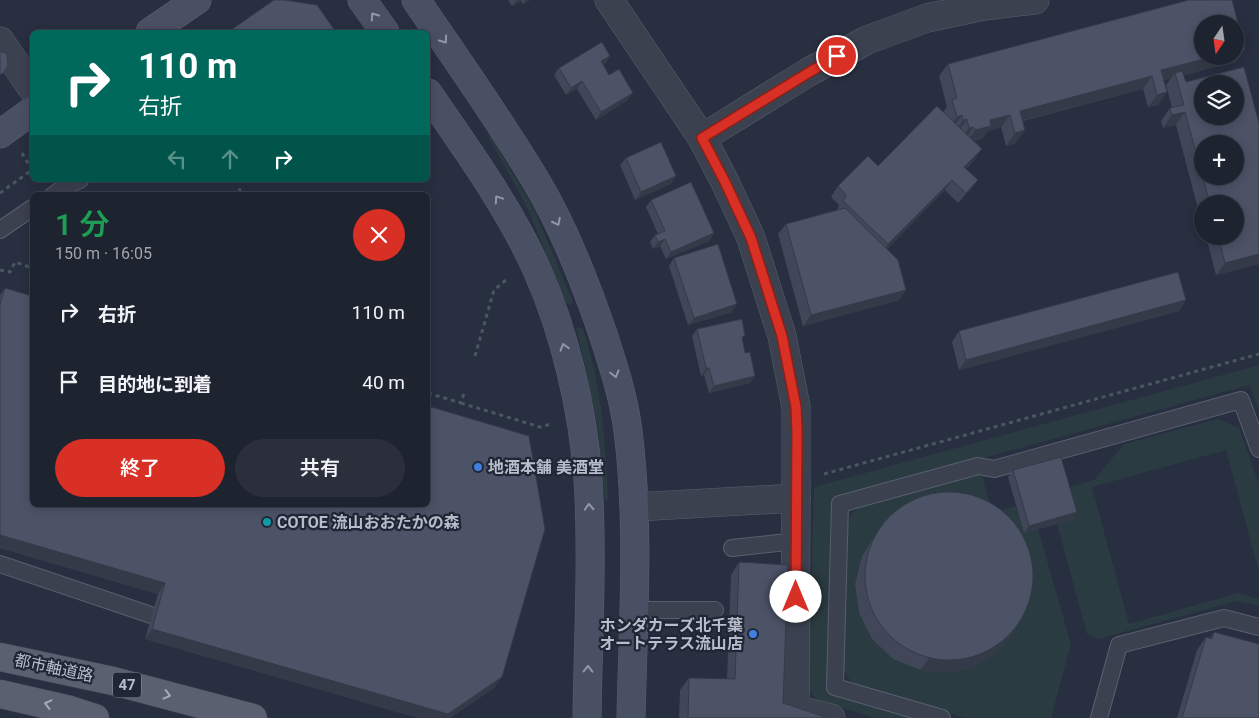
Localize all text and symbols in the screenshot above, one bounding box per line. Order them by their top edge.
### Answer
one-way arrow [371,12,380,22]
north arrow [1194,15,1244,65]
map controls [1194,15,1244,245]
one-way arrow [438,34,447,44]
pin [816,35,858,77]
icon: arrive [823,42,851,70]
text: 110 m [138,46,237,87]
icon: right [55,50,120,115]
button: layers [1194,75,1244,125]
text: 右折 [138,94,182,119]
button: + [1194,135,1244,185]
icon: left [163,145,191,173]
icon: ahead [216,145,244,173]
icon: right [269,145,297,173]
one-way arrow [495,195,505,204]
button: − [1194,195,1244,245]
text: 1 分 [55,207,110,242]
button: close [353,209,405,261]
one-way arrow [551,217,561,226]
text: 150 m · 16:05 [55,244,152,263]
icon: right [55,298,83,326]
text: 110 m [352,301,405,324]
text: 右折 [98,303,136,326]
one-way arrow [559,343,569,351]
icon: arrive [55,368,83,396]
one-way arrow [610,369,620,377]
text: 40 m [362,371,405,394]
text: 目的地に到着 [98,373,212,396]
button: 終了 [55,439,225,497]
button: 共有 [235,439,405,497]
place label: 地酒本舗 美酒堂 [488,458,604,477]
marker: 地酒本舗 美酒堂 [472,461,484,473]
one-way arrow [584,503,594,510]
place label: COTOE 流山おおたかの森 [277,513,460,532]
marker: COTOE 流山おおたかの森 [261,516,273,528]
position arrow [769,570,821,622]
place label: ホンダカーズ北千葉 オートテラス流山店 [599,616,743,653]
marker: ホンダカーズ北千葉 オートテラス流山店 [747,628,759,640]
street label: 都市軸道路 [13,650,95,686]
one-way arrow [582,665,593,673]
road number: 47 [113,672,141,698]
one-way arrow [162,690,170,700]
one-way arrow [44,699,53,710]

